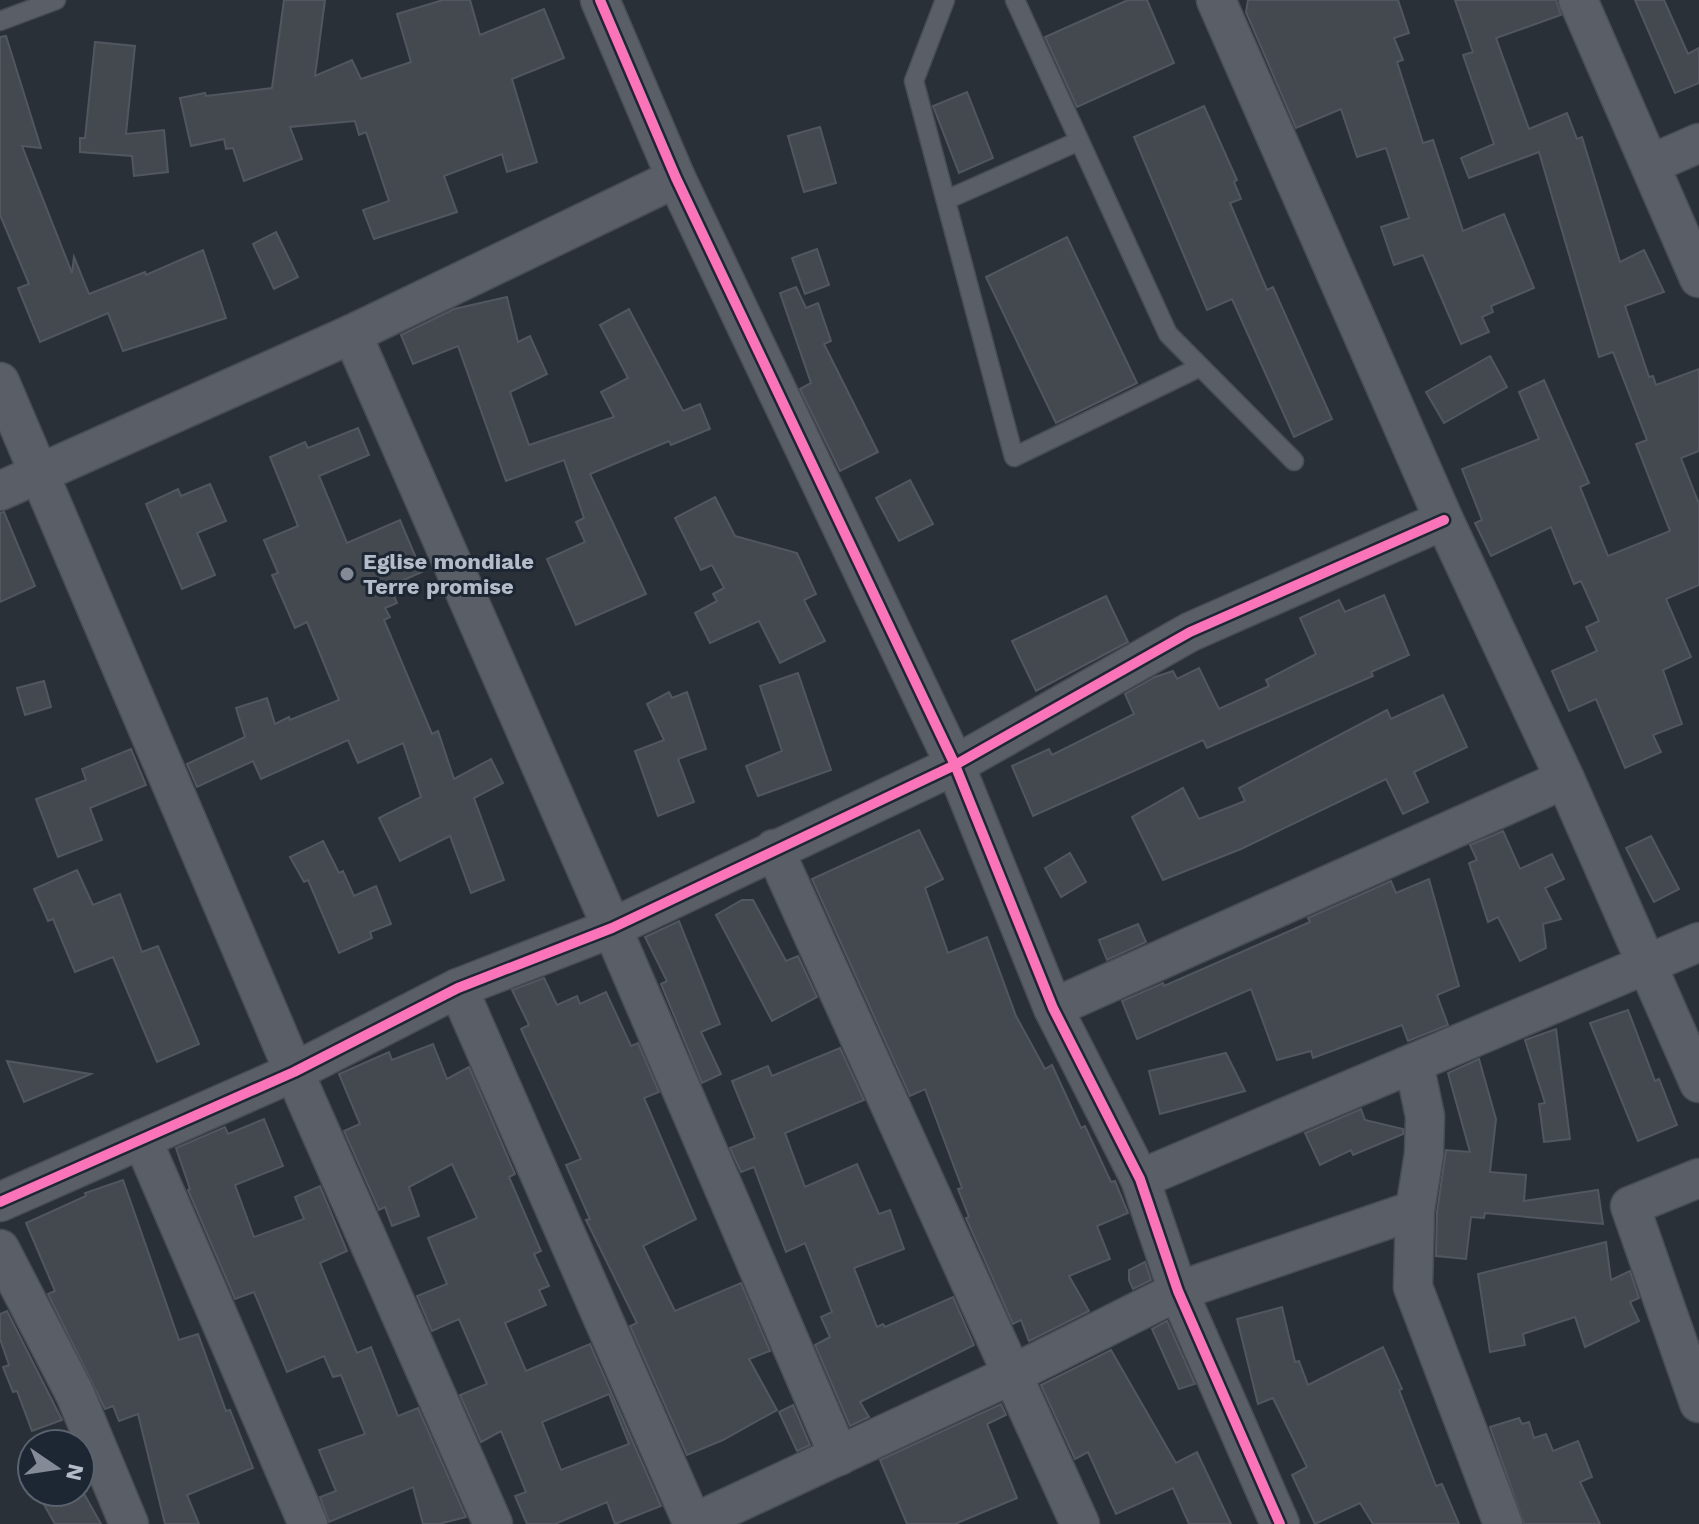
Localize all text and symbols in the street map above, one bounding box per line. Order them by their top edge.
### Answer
place label: Eglise mondiale Terre promise [363,549,534,599]
marker: Eglise mondiale Terre promise [338,565,356,583]
north arrow [16,1428,96,1508]
text: N [61,1462,89,1483]

